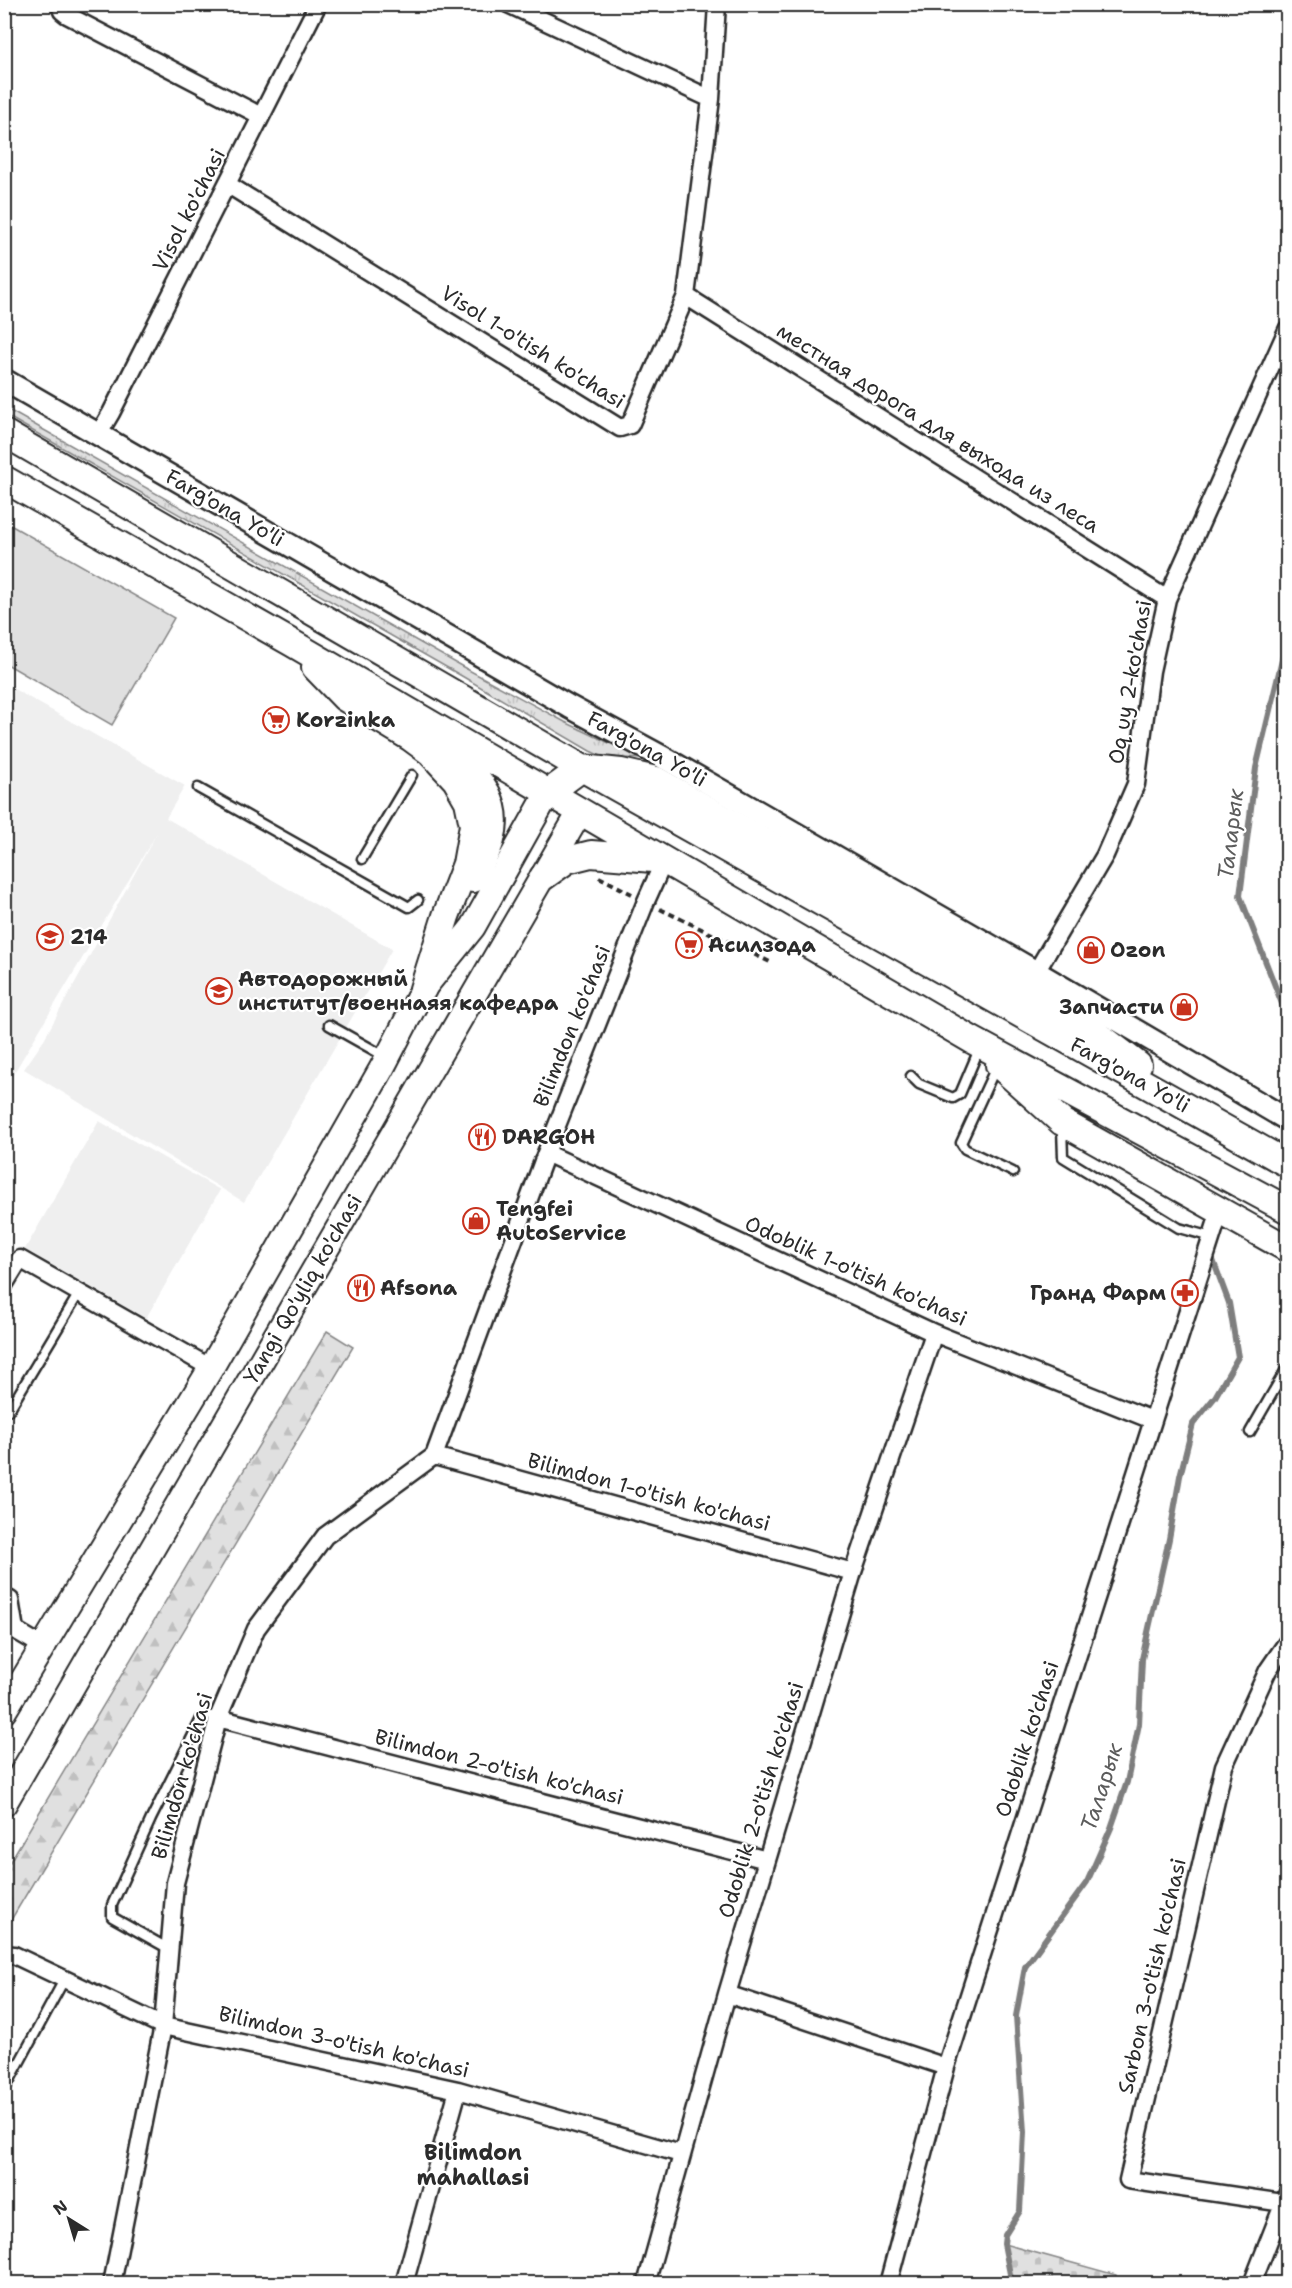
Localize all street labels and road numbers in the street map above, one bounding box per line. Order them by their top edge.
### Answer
street label: Visol ko'chasi [146,144,232,276]
street label: Visol 1-o'tish ko'chasi [436,279,630,415]
street label: местная дорога для выхода из леса [771,317,1105,539]
street label: Farg'ona Yo'li [160,463,290,553]
street label: Oq uy 2-ko'chasi [1102,598,1158,766]
street label: Farg'ona Yo'li [582,705,712,793]
street label: Bilimdon ko'chasi [527,941,617,1111]
street label: Farg'ona Yo'li [1065,1031,1195,1119]
street label: Yangi Qo'yliq ko'chasi [237,1189,369,1389]
street label: Odoblik 1-o'tish ko'chasi [740,1209,972,1333]
street label: Bilimdon 1-o'tish ko'chasi [525,1446,773,1538]
street label: Odoblik ko'chasi [989,1657,1065,1821]
street label: Odoblik 2-o'tish ko'chasi [712,1678,810,1922]
street label: Bilimdon ko'chasi [145,1689,219,1863]
street label: Bilimdon 2-o'tish ko'chasi [372,1723,626,1811]
street label: Sarbon 3-o'tish ko'chasi [1111,1855,1193,2097]
street label: Bilimdon 3-o'tish ko'chasi [216,2000,472,2084]

